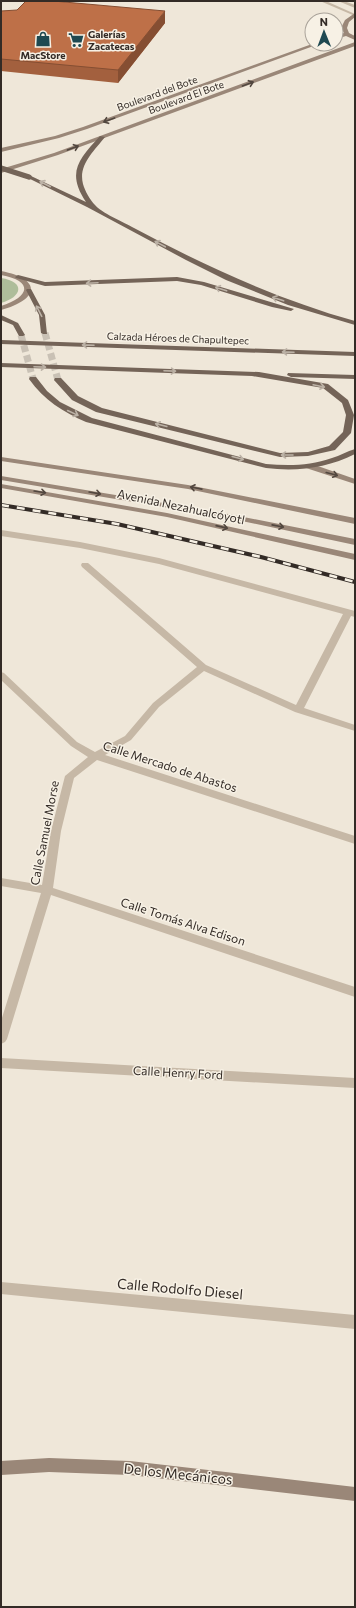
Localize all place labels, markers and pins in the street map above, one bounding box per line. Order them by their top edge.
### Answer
place label: Galerías Zacatecas [88,28,135,52]
shop icon: MacStore [34,30,52,48]
supermarket icon: Galerías Zacatecas [67,31,85,49]
place label: MacStore [21,49,65,61]

